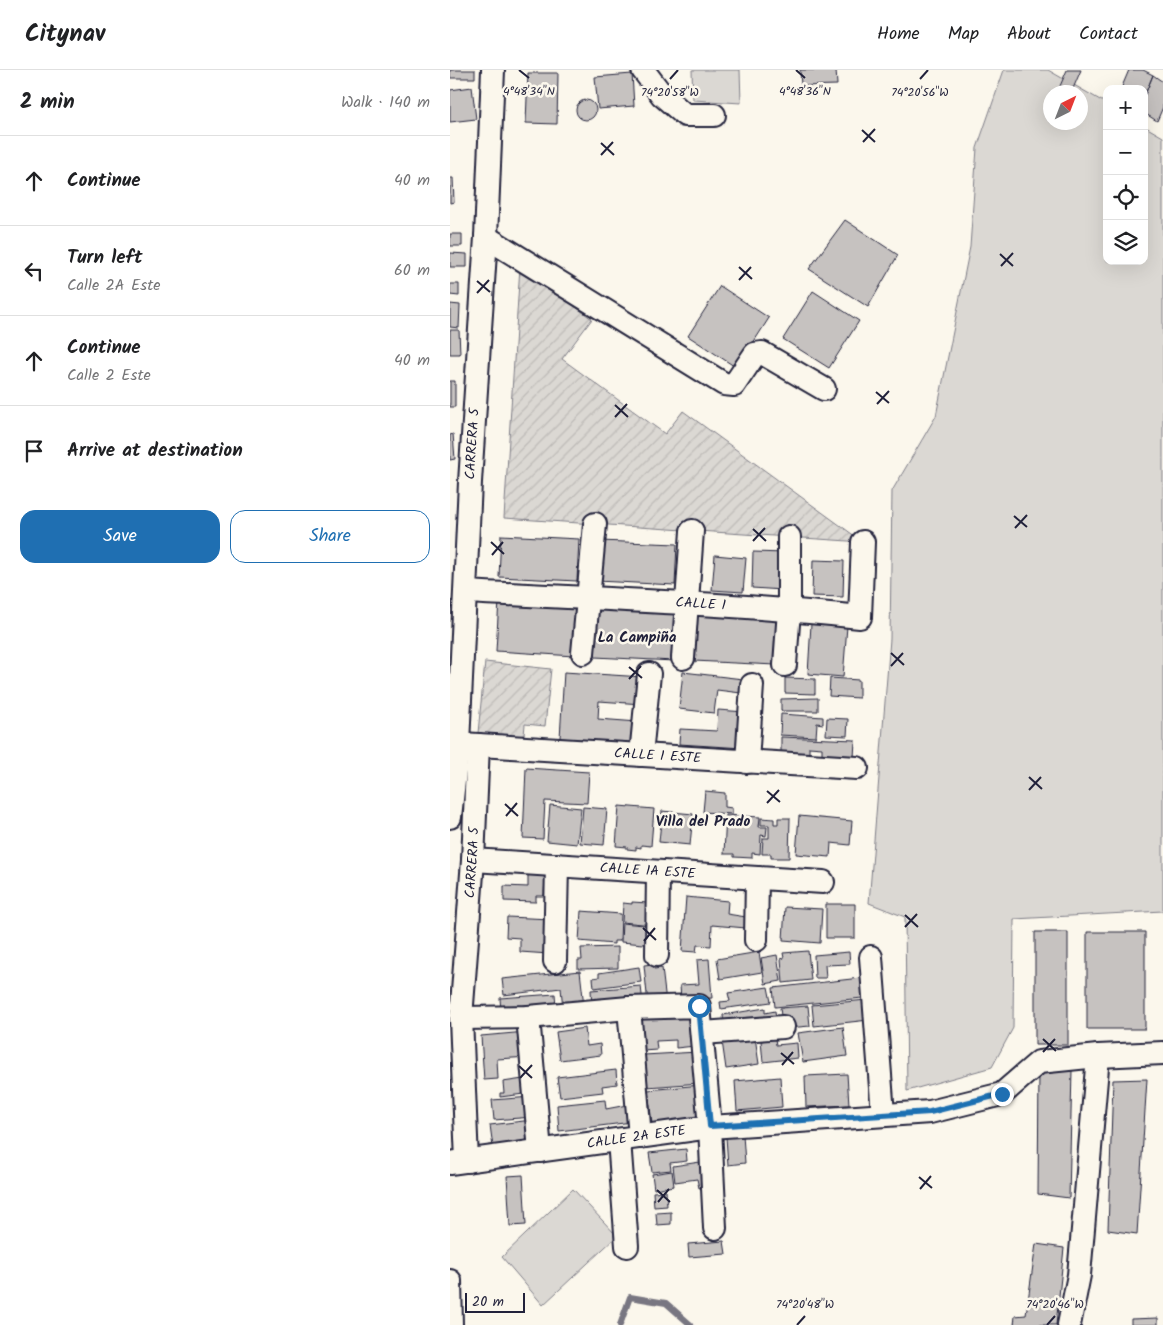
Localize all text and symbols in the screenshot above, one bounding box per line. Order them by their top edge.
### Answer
text: Citynav [25,15,105,54]
text: Home [877,20,920,49]
text: Map [948,20,979,49]
text: About [1007,20,1051,49]
text: Contact [1079,20,1138,49]
text: 4°48'34"N [503,82,555,101]
text: 4°48'36"N [779,82,831,101]
text: 74°20'58"W [641,83,699,102]
text: 74°20'56"W [891,83,949,102]
north arrow [1043,85,1088,130]
map controls [1103,85,1148,265]
button: + [1103,85,1148,130]
text: 2 min [20,86,75,119]
text: Walk · 140 m [341,90,430,115]
button: − [1103,130,1148,175]
text: Continue [67,166,140,196]
icon: ahead [20,167,48,195]
text: 40 m [394,168,430,193]
button: locate [1103,175,1148,220]
button: layers [1103,220,1148,265]
text: Turn left [67,243,142,273]
icon: left [20,257,48,285]
text: 60 m [394,258,430,283]
text: Calle 2A Este [67,273,161,298]
text: Continue [67,333,140,363]
icon: ahead [20,347,48,375]
text: 40 m [394,348,430,373]
text: Calle 2 Este [67,363,151,388]
street label: CARRERA 5 [459,406,486,480]
text: Arrive at destination [67,436,243,466]
icon: arrive [20,437,48,465]
button: Save [20,510,220,563]
button: Share [230,510,430,563]
street label: CALLE 1 [675,592,727,617]
district label: La Campiña [598,626,677,650]
street label: CALLE 1 ESTE [613,742,703,770]
district label: Villa del Prado [656,810,751,834]
street label: CARRERA 5 [459,825,485,899]
street label: CALLE 1A ESTE [599,857,697,885]
route start [688,995,711,1018]
route end [991,1083,1014,1106]
street label: CALLE 2A ESTE [585,1119,688,1155]
scale bar [465,1290,525,1313]
text: 20 m [472,1291,504,1313]
text: 74°20'48"W [776,1295,834,1314]
text: 74°20'46"W [1026,1295,1084,1314]

